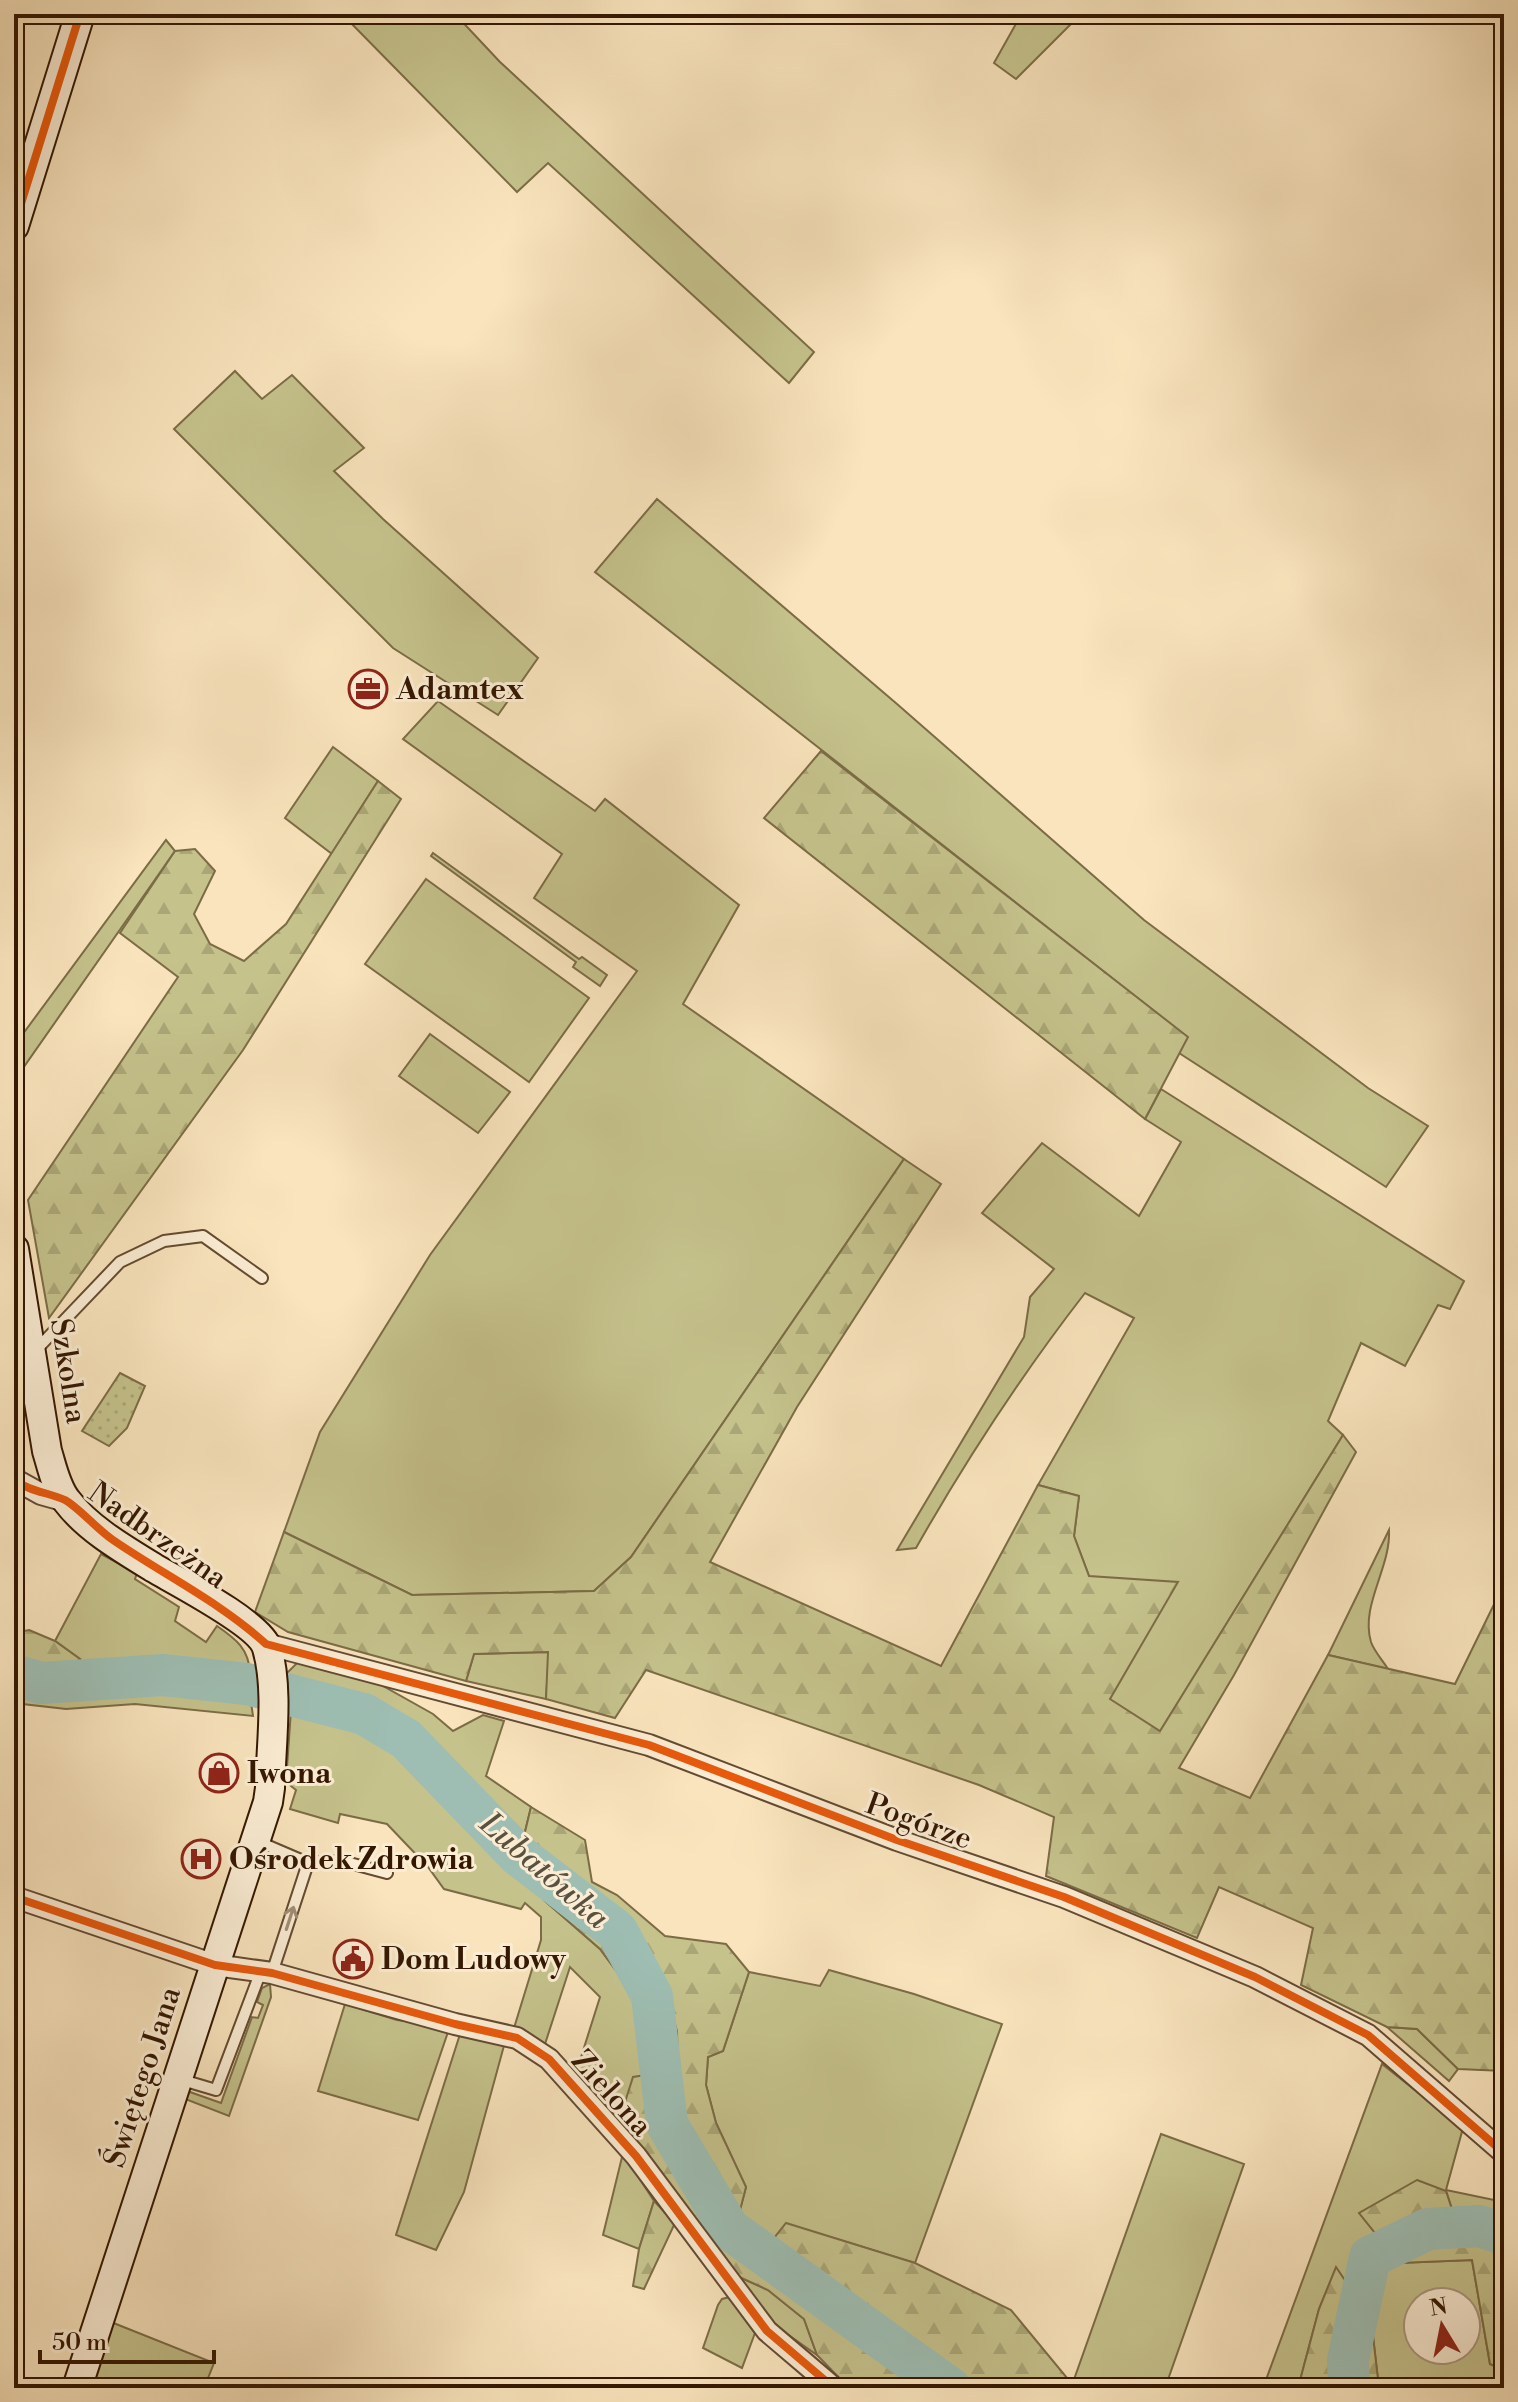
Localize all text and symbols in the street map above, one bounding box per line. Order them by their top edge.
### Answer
office icon: Adamtex [347,668,389,710]
place label: Adamtex [395,671,524,709]
street label: Szkolna [41,1316,95,1427]
street label: Nadbrzeżna [81,1474,235,1598]
shop icon: Iwona [198,1752,240,1794]
place label: Iwona [247,1755,332,1793]
street label: Pogórze [860,1785,977,1859]
water label: Lubatówka [471,1803,617,1938]
hospital icon: Ośrodek Zdrowia [180,1838,222,1880]
place label: Ośrodek Zdrowia [229,1841,475,1879]
one-way arrow [283,1905,298,1931]
public building icon: Dom Ludowy [332,1938,374,1980]
place label: Dom Ludowy [381,1941,567,1979]
street label: Świętego Jana [94,1981,190,2172]
street label: Zielona [563,2043,661,2145]
north arrow [1402,2286,1482,2366]
text: N [1428,2293,1450,2323]
scale bar [40,2314,214,2364]
text: 50 m [52,2328,107,2358]

